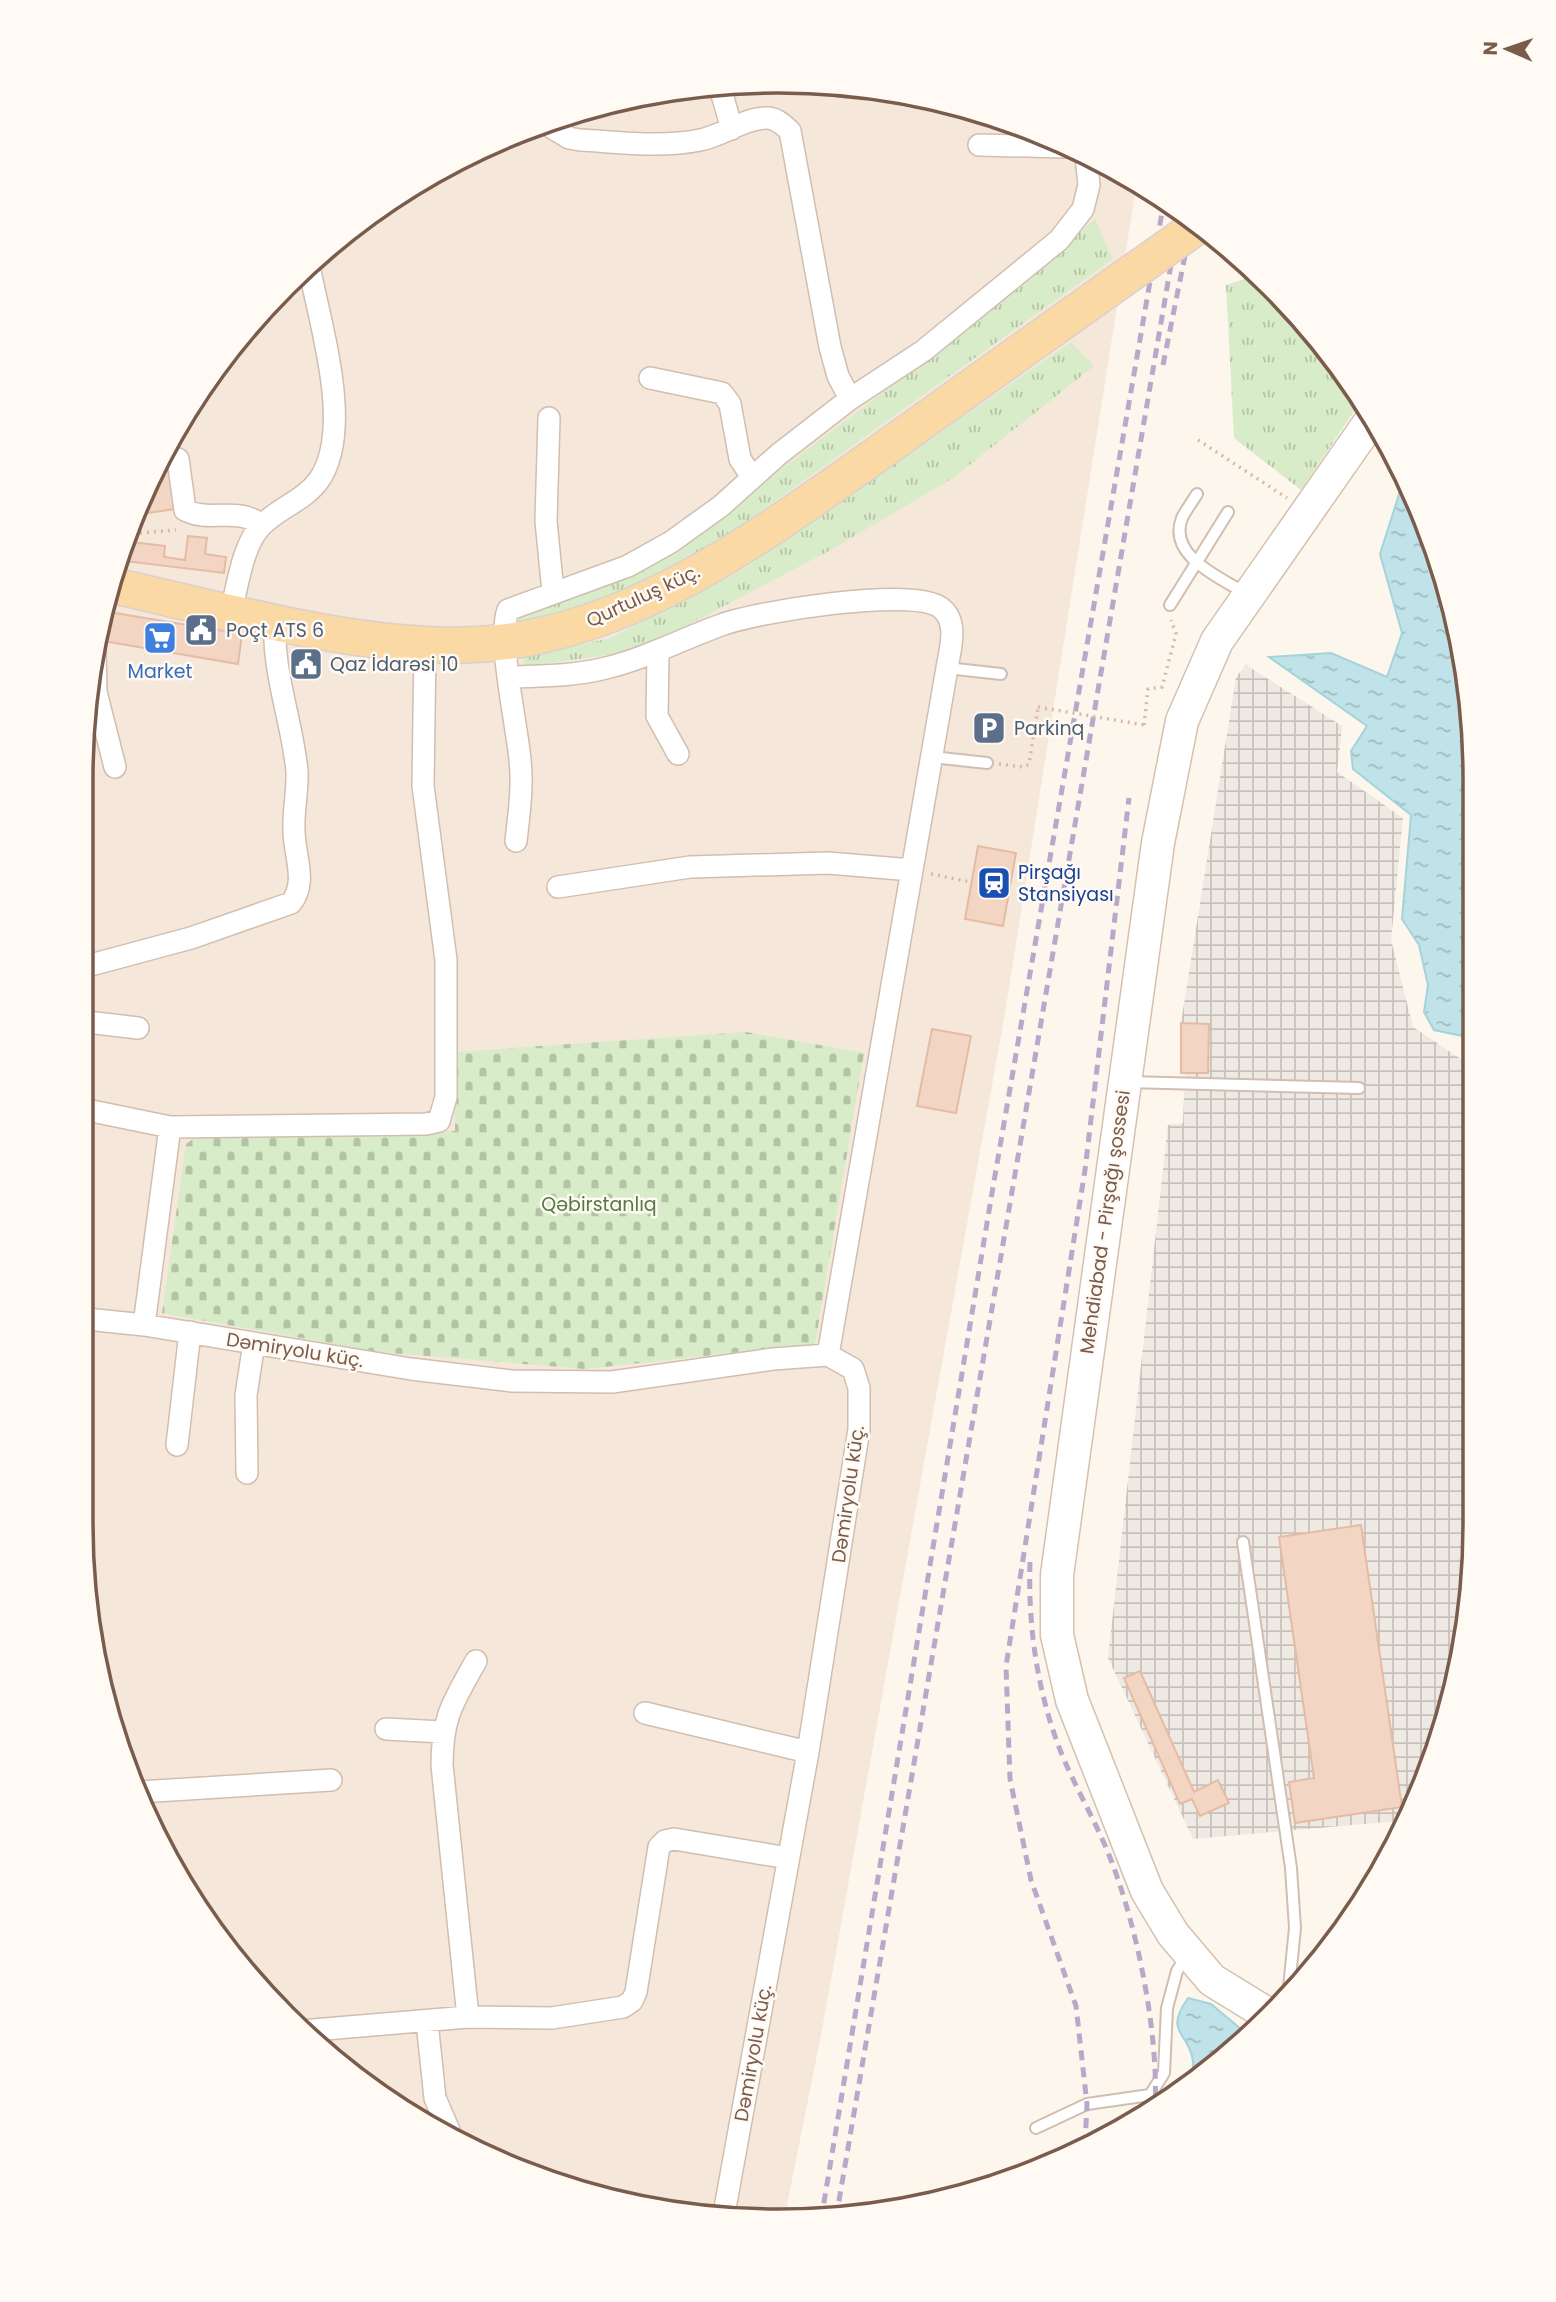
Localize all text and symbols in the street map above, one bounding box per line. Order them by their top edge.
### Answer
north arrow [1472,14,1542,84]
text: N [1477,41,1504,56]
street label: Qurtuluş küç. [582,558,704,634]
public building icon: Poçt ATS 6 [182,611,220,649]
place label: Poçt ATS 6 [226,617,324,644]
supermarket icon: Market [141,619,179,657]
public building icon: Qaz İdarəsi 10 [287,645,325,683]
place label: Qaz İdarəsi 10 [330,651,458,678]
place label: Market [128,658,192,685]
parking icon: Parkinq [970,709,1008,747]
place label: Parkinq [1014,715,1084,742]
place label: Pirşağı Stansiyası [1018,859,1114,908]
station icon: Pirşağı Stansiyası [975,864,1013,902]
street label: Mehdiabad - Pirşağı şossesi [1073,1088,1137,1356]
park label: Qəbirstanlıq [541,1191,657,1218]
street label: Dəmiryolu küç. [224,1326,366,1374]
street label: Dəmiryolu küç. [825,1423,871,1565]
street label: Dəmiryolu küç. [728,1982,778,2124]

